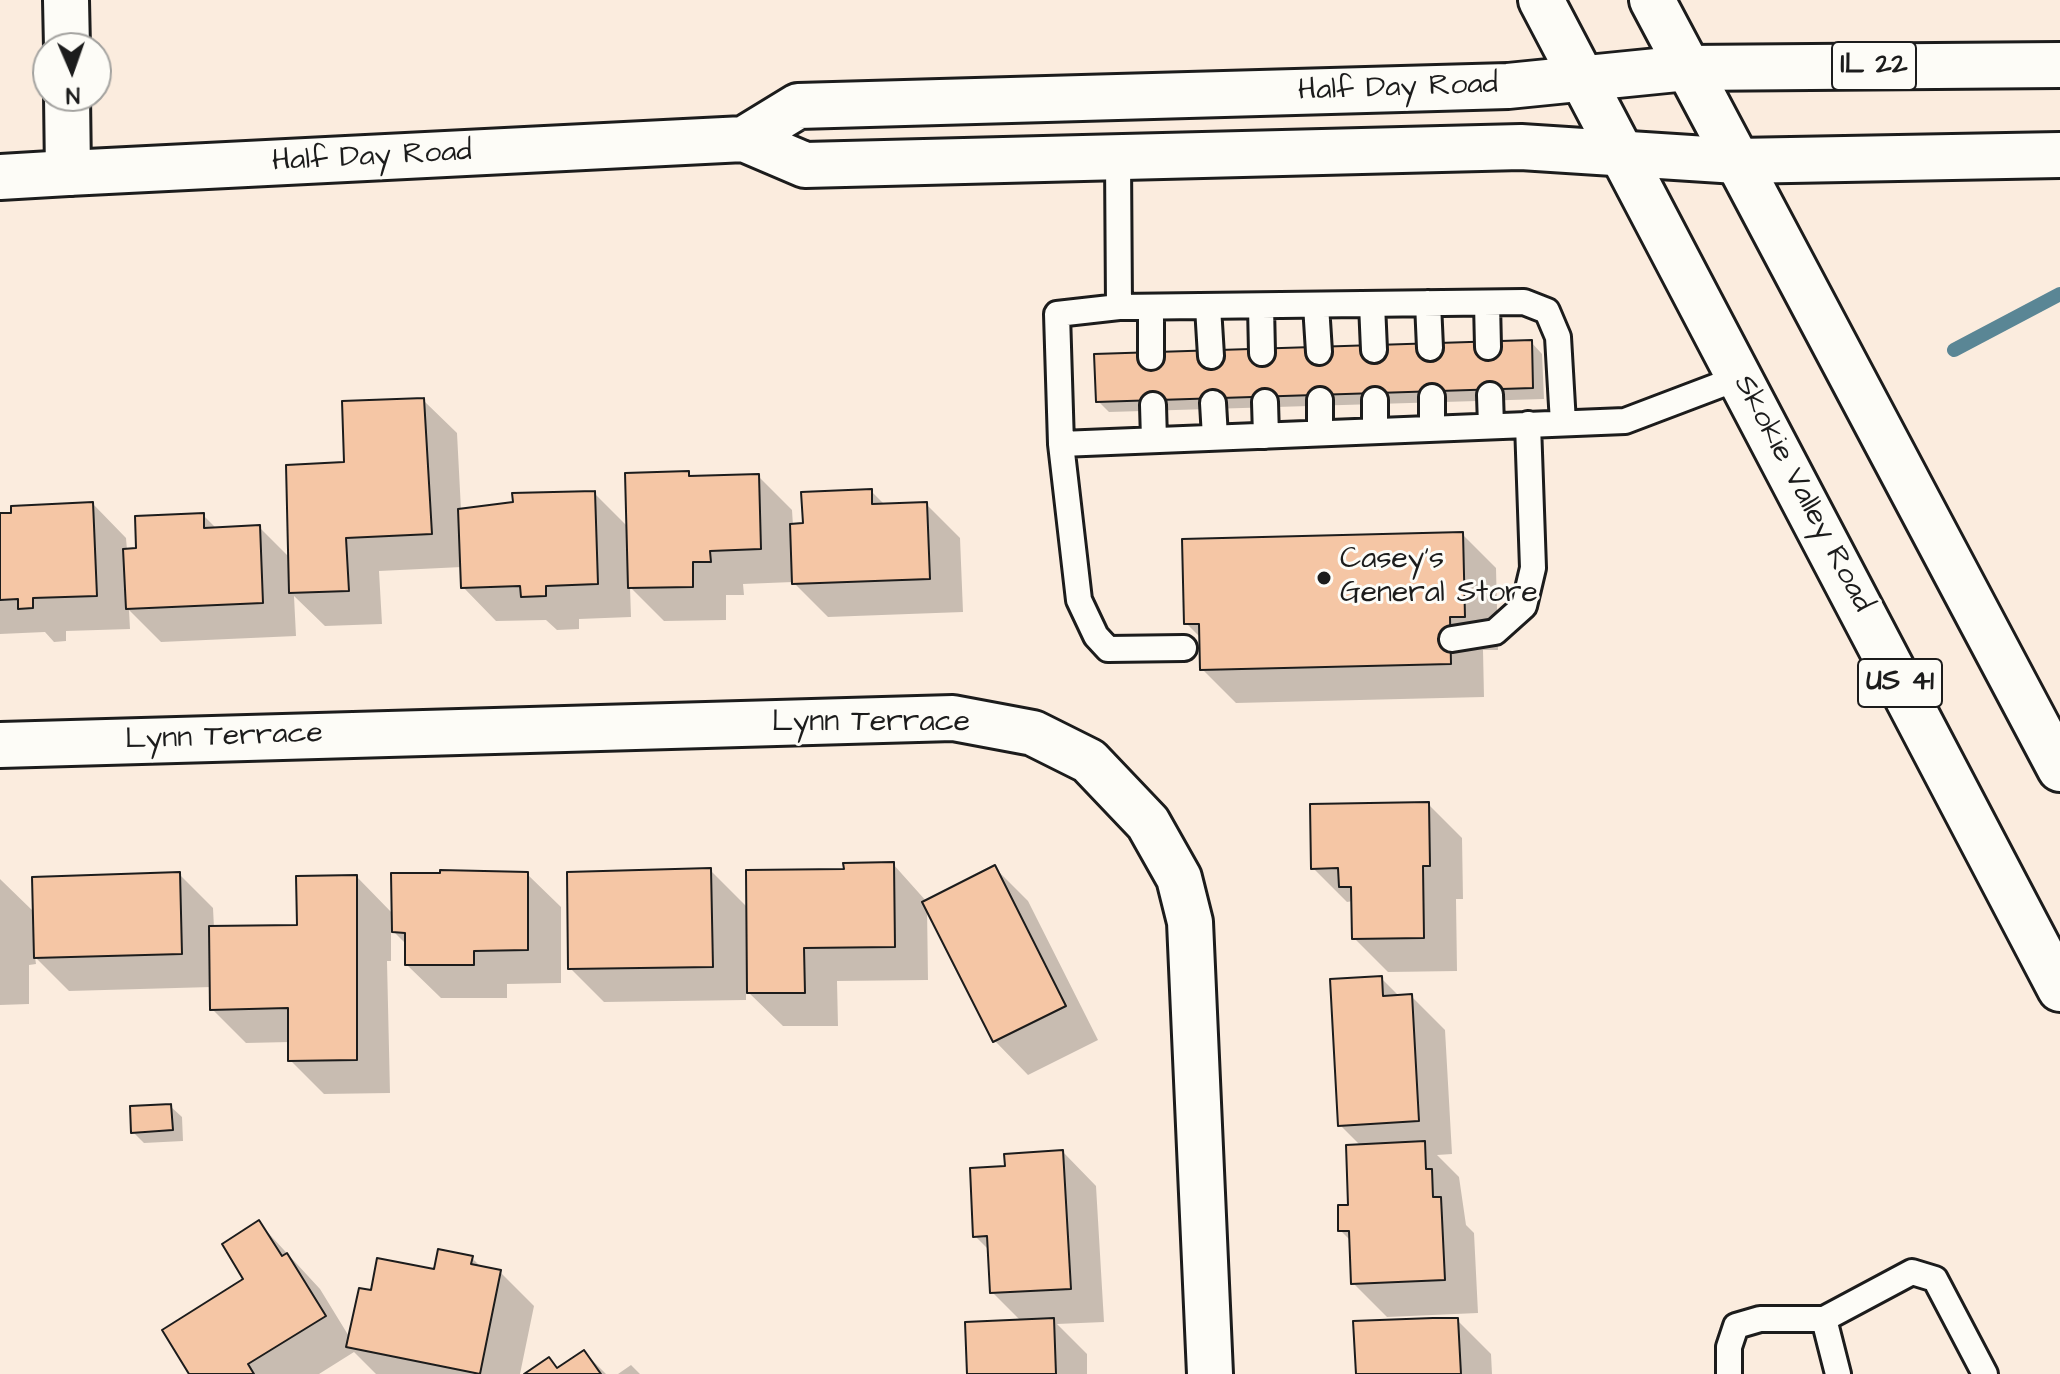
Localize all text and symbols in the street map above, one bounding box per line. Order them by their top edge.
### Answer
north arrow [32,32,112,112]
road number: IL 22 [1832,42,1916,90]
street label: Half Day Road [1297,68,1499,110]
text: N [65,79,80,110]
street label: Half Day Road [271,135,473,181]
street label: Skokie Valley Road [1724,369,1880,619]
place label: Casey's General Store [1340,543,1538,614]
marker: Casey's General Store [1315,569,1333,587]
road number: US 41 [1858,659,1942,707]
street label: Lynn Terrace [772,706,970,742]
street label: Lynn Terrace [125,717,323,759]

